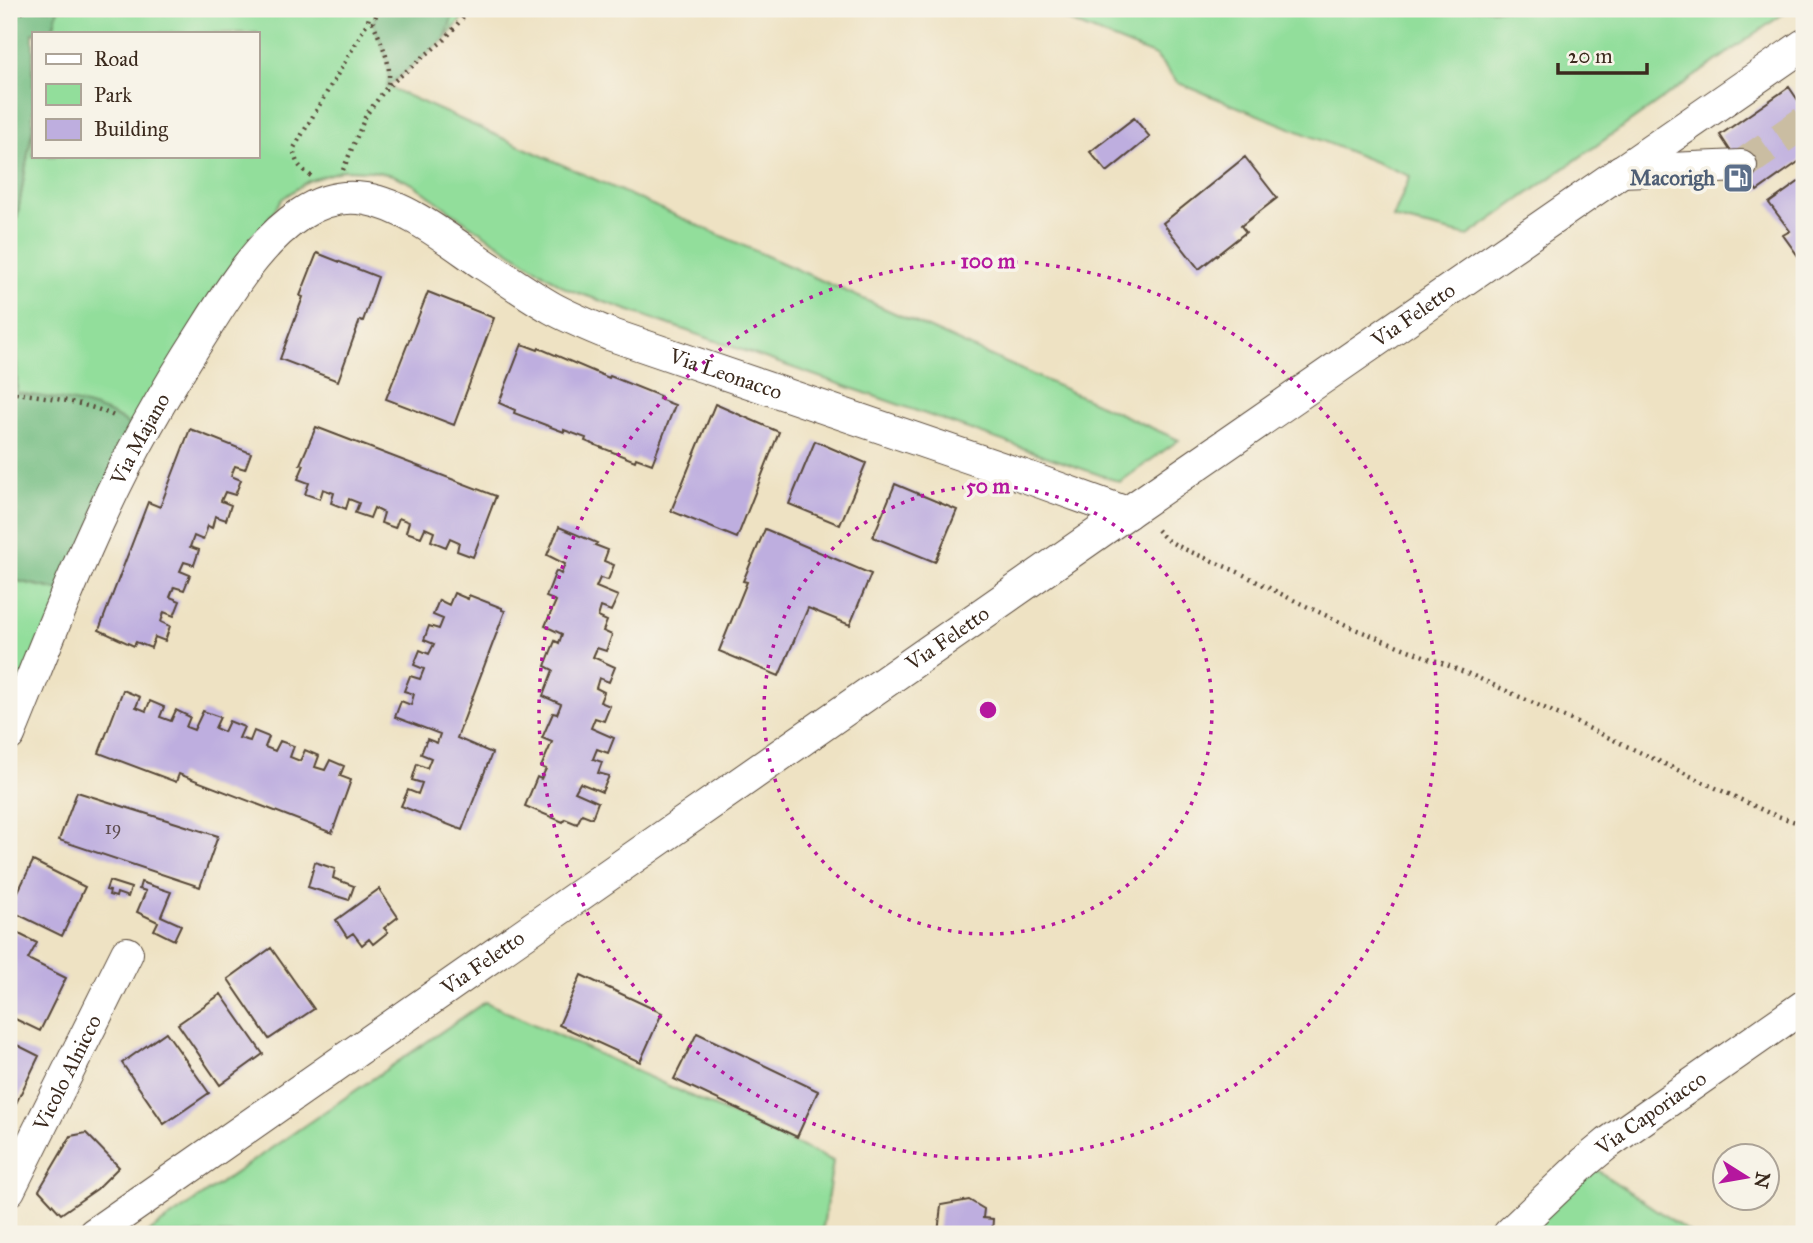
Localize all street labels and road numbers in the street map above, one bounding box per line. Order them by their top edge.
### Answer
street label: Via Feletto [1366,277,1460,353]
street label: Via Leonacco [665,342,786,405]
street label: Via Majano [104,388,176,490]
street label: Via Feletto [900,600,995,677]
street label: Via Feletto [435,924,530,1001]
street label: Vicolo Alnicco [27,1010,107,1136]
street label: Via Caporiacco [1590,1065,1712,1161]

